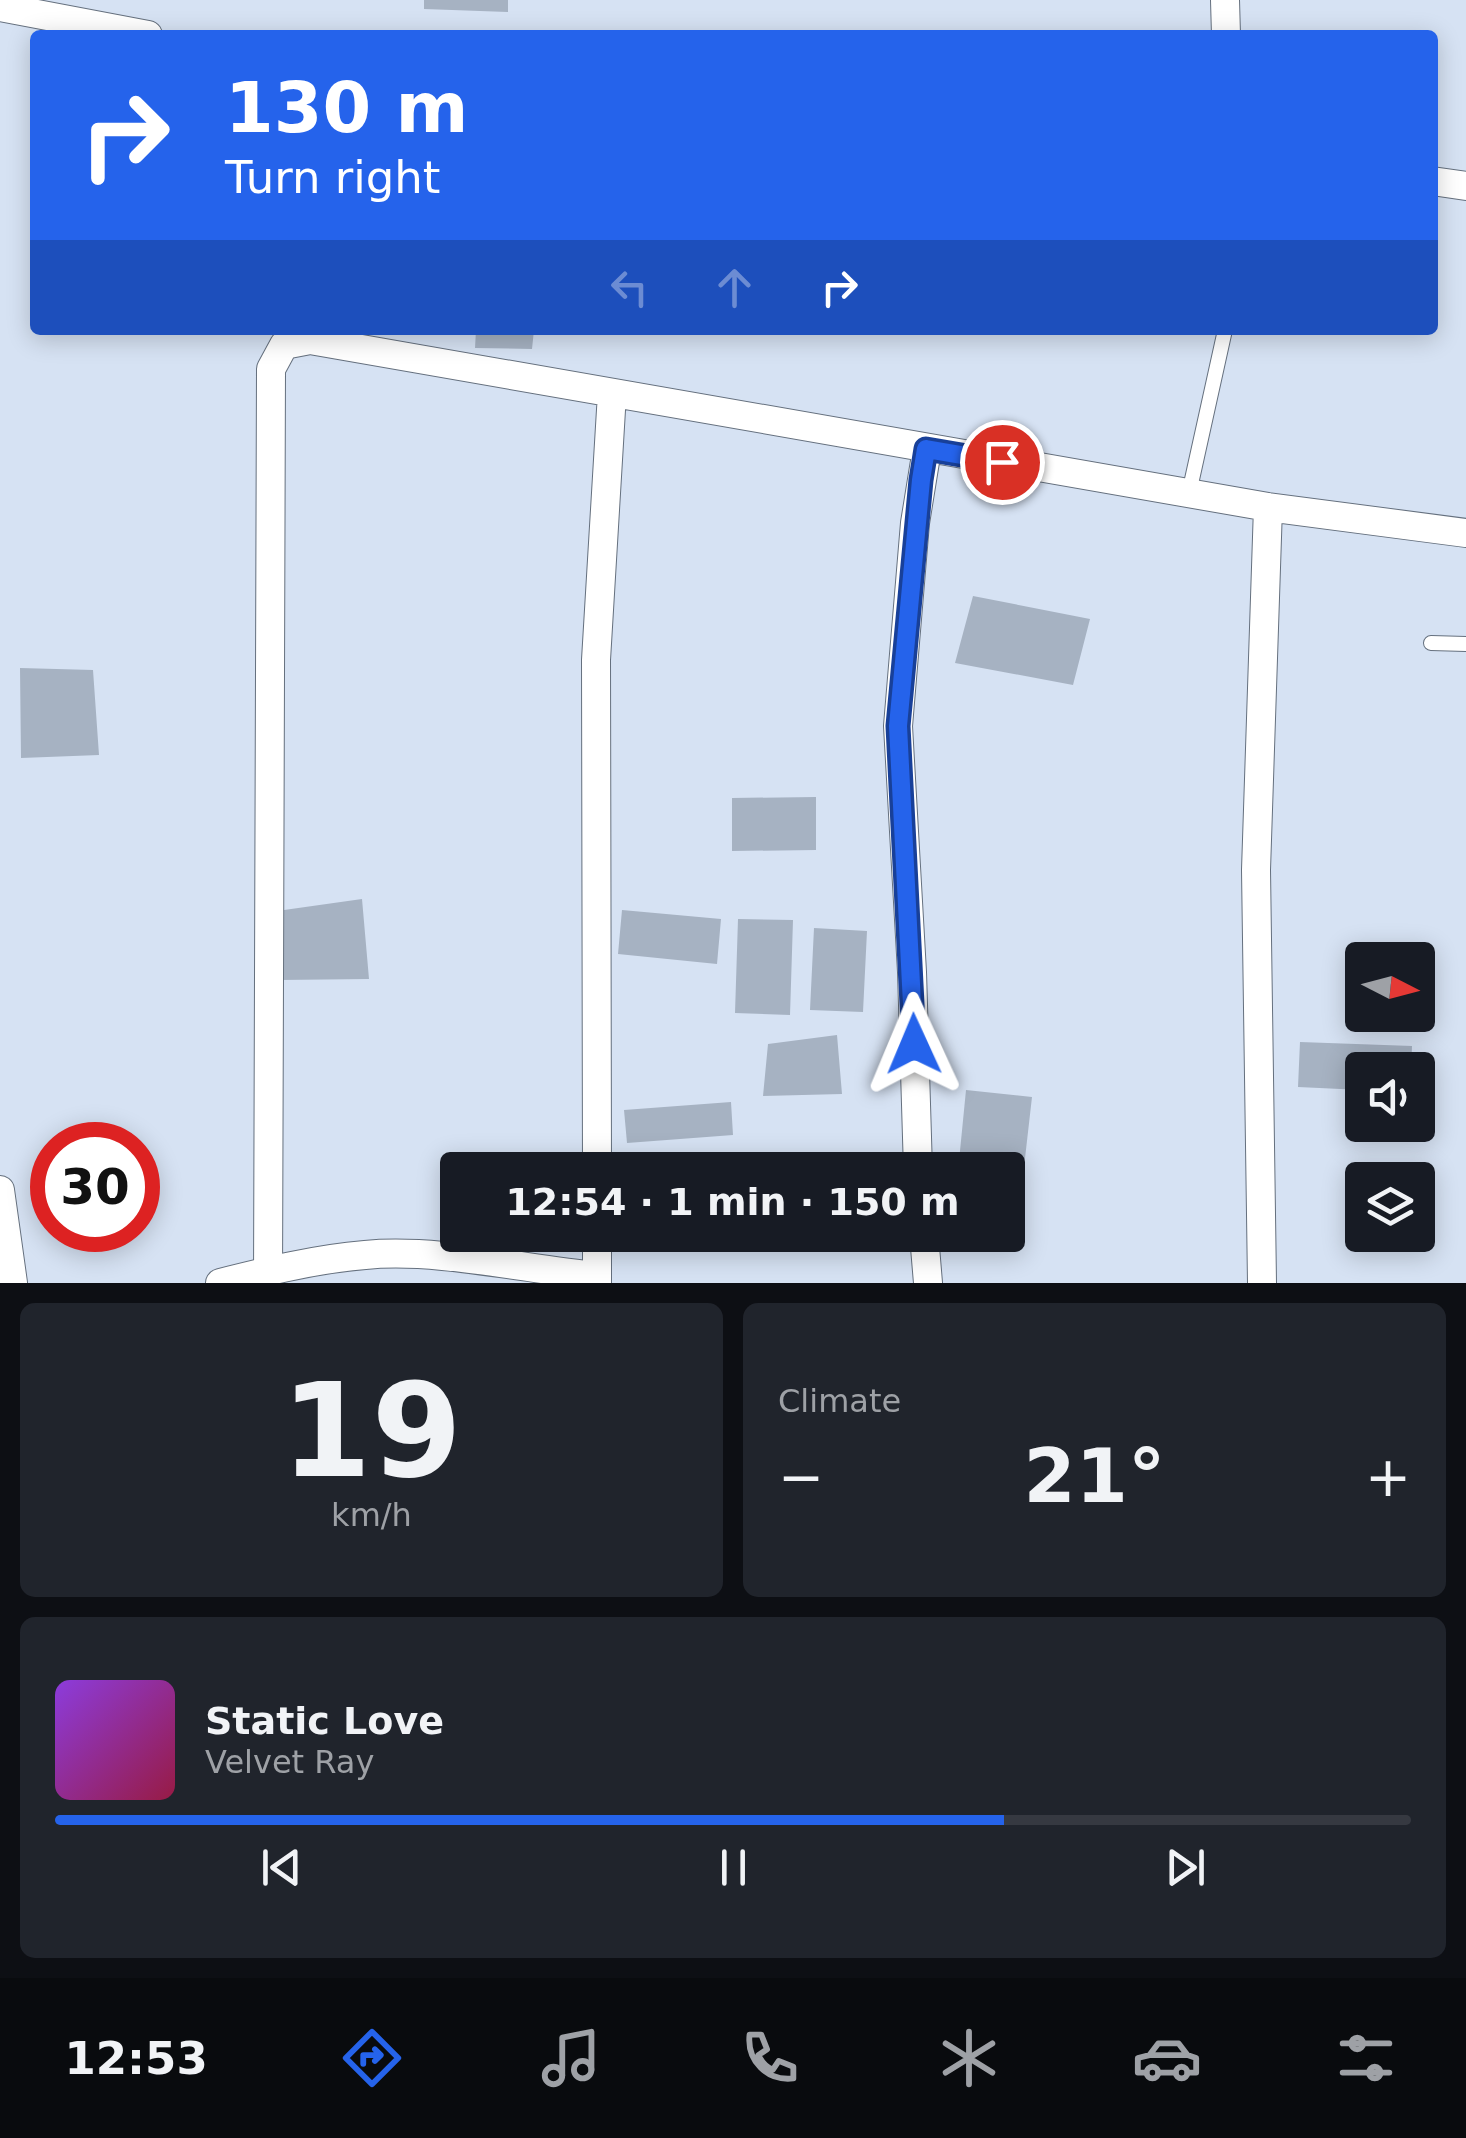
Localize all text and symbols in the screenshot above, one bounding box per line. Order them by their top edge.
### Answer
text: 130 m [225,67,468,149]
icon: right [60,70,190,200]
text: Turn right [225,151,440,204]
icon: left [602,260,657,315]
icon: ahead [707,260,762,315]
icon: right [812,260,867,315]
pin [960,420,1045,505]
icon: arrive [975,435,1030,490]
north arrow [1345,942,1435,1032]
map controls [1345,942,1435,1252]
position arrow [862,992,966,1096]
button: sound [1345,1052,1435,1142]
speed limit sign: 30 [30,1122,160,1252]
button: layers [1345,1162,1435,1252]
text: 12:54 · 1 min · 150 m [505,1180,960,1224]
text: 19 [281,1355,462,1507]
text: Climate [778,1382,901,1420]
text: 21° [1024,1432,1165,1520]
text: − [778,1445,824,1509]
text: + [1365,1445,1411,1509]
text: km/h [331,1496,412,1534]
text: Static Love [205,1699,444,1743]
text: Velvet Ray [205,1743,374,1781]
icon: previous [254,1840,309,1895]
icon: pause [706,1840,761,1895]
icon: next [1158,1840,1213,1895]
icon: directions [337,2023,407,2093]
icon: music [536,2023,606,2093]
icon: phone [735,2023,805,2093]
icon: climate [934,2023,1004,2093]
icon: car [1132,2023,1202,2093]
icon: filters [1331,2023,1401,2093]
text: 12:53 [64,2032,208,2085]

